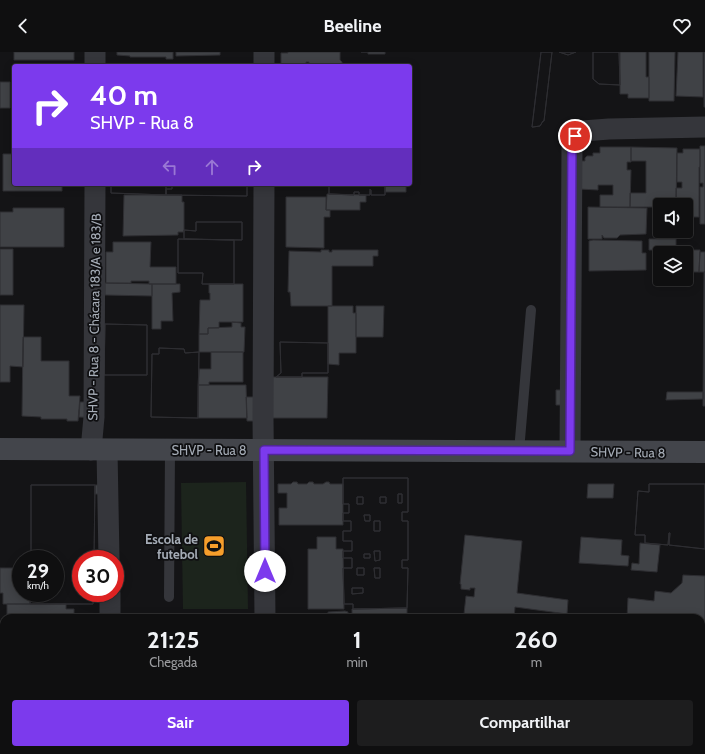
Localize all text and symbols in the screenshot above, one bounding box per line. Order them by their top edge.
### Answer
icon: back [12,15,34,37]
text: Beeline [323,15,382,37]
icon: heart [671,15,693,37]
text: 40 m [90,78,158,112]
icon: right [24,80,76,132]
text: SHVP - Rua 8 [90,112,194,134]
pin [558,119,592,153]
icon: arrive [564,125,586,147]
icon: left [159,156,181,178]
icon: ahead [201,156,223,178]
icon: right [243,156,265,178]
map controls [653,198,693,286]
button: sound [653,198,693,238]
street label: SHVP - Rua 8 - Chácara 183/A e 183/B [84,213,104,421]
button: layers [653,246,693,286]
street label: SHVP - Rua 8 [171,442,247,458]
street label: SHVP - Rua 8 [590,443,666,461]
place label: Escola de futebol [145,531,199,562]
sports icon: Escola de futebol [201,533,227,559]
speed limit sign: 30 [72,550,124,602]
position arrow [244,550,286,592]
text: 29 [27,559,49,583]
text: km/h [27,579,49,592]
text: 21:25 [147,625,199,654]
text: 1 [353,625,362,654]
text: 260 [515,625,558,654]
text: Chegada [149,654,197,670]
text: min [346,654,368,670]
text: m [531,654,542,670]
button: Sair [12,700,349,746]
button: Compartilhar [357,700,693,746]

